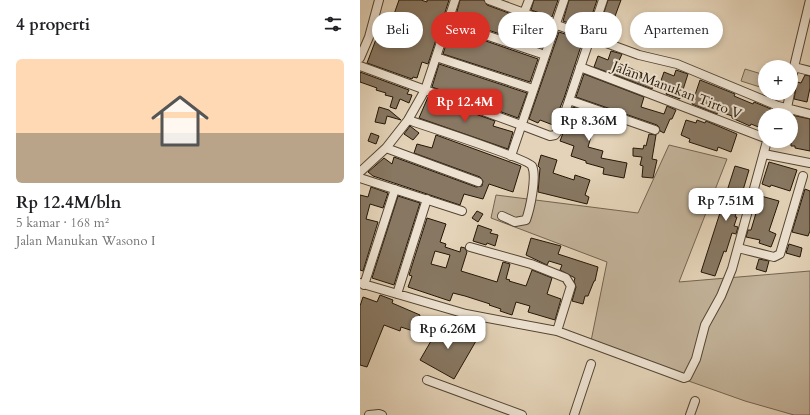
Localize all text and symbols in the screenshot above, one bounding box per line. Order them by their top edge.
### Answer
chip: Beli [372,12,423,48]
chip: Sewa [431,12,490,48]
chip: Filter [498,12,557,48]
chip: Baru [565,12,622,48]
chip: Apartemen [630,12,723,48]
text: 4 properti [16,13,90,36]
icon: filters [322,13,344,35]
street label: Jalan Manukan Tirto V [607,56,745,124]
map controls [758,60,798,148]
button: + [758,60,798,100]
icon: home [144,85,216,157]
pin: Rp 12.4M [424,89,506,123]
text: Rp 12.4M [437,93,493,111]
pin: Rp 8.36M [548,108,630,142]
button: − [758,108,798,148]
text: Rp 8.36M [561,112,617,130]
pin: Rp 7.51M [685,188,767,222]
text: Rp 12.4M/bln [16,191,121,214]
text: Rp 7.51M [698,192,754,210]
text: 5 kamar · 168 m² [16,214,109,232]
text: Jalan Manukan Wasono I [16,232,155,250]
pin: Rp 6.26M [407,316,489,350]
text: Rp 6.26M [420,320,476,338]

